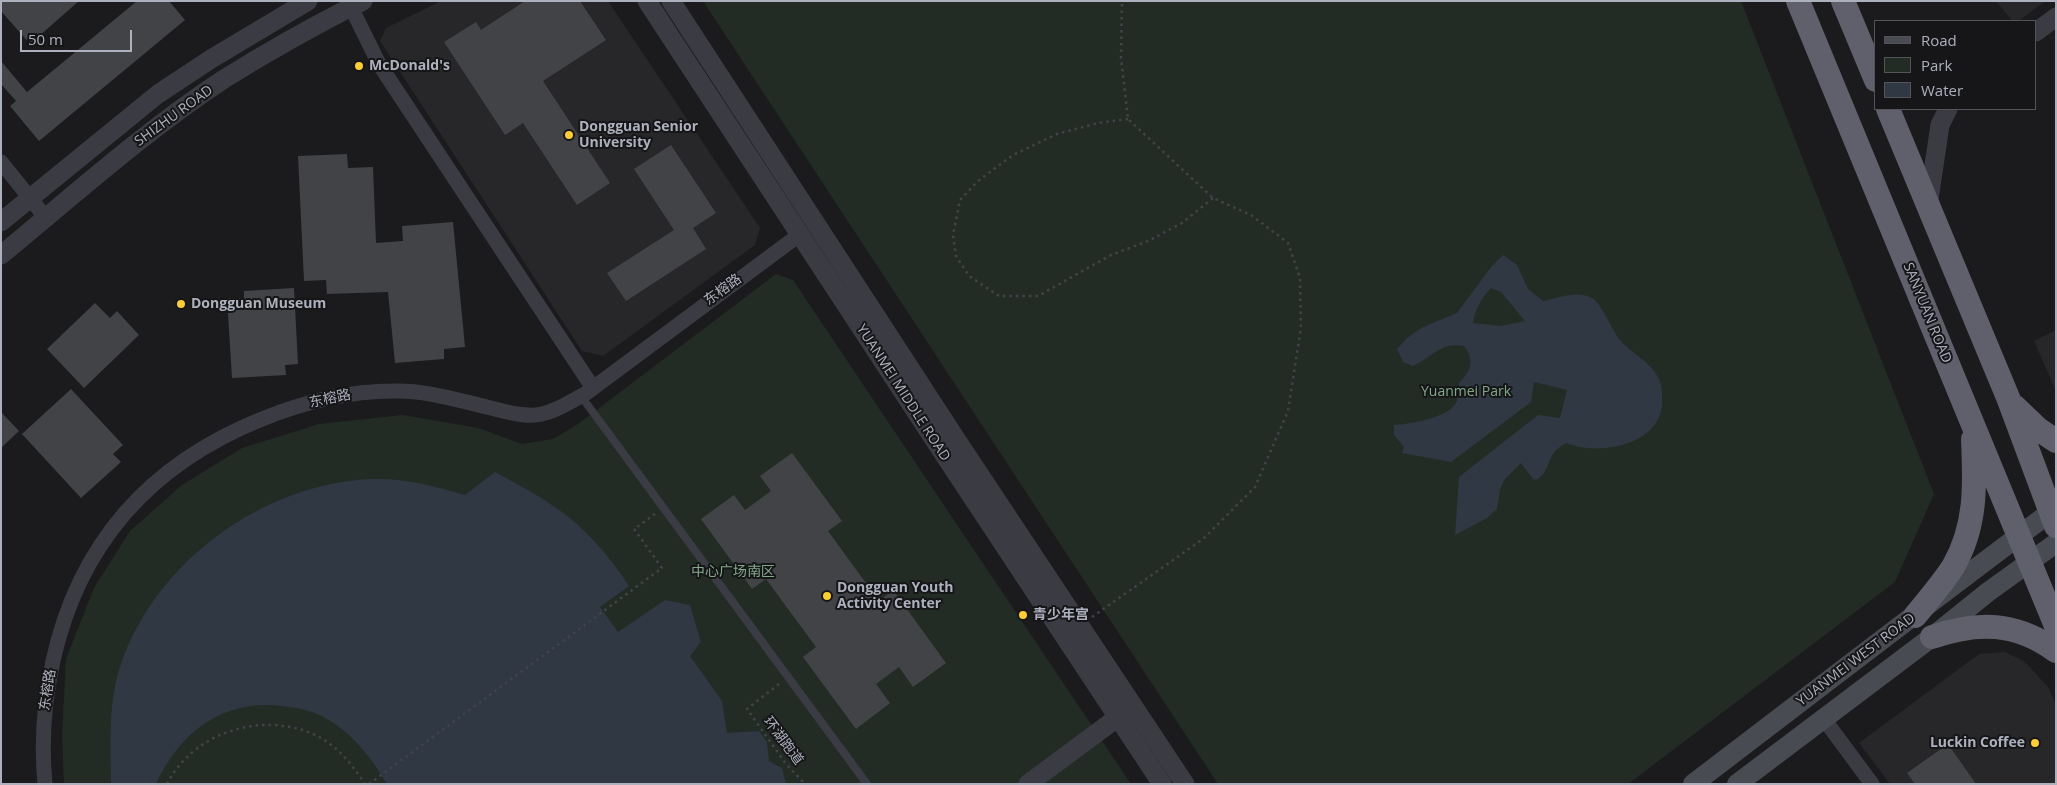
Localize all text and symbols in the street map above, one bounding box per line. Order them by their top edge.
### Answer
scale bar [22,20,135,52]
legend [1874,20,2037,110]
text: 50 m [28,29,63,49]
text: Road [1921,30,1957,50]
text: Park [1921,55,1952,75]
place label: McDonald's [369,58,450,74]
marker: McDonald's [353,60,365,72]
text: Water [1921,80,1963,100]
street label: SHIZHU ROAD [132,82,216,150]
place label: Dongguan Senior University [579,119,698,152]
marker: Dongguan Senior University [563,129,575,141]
street label: SANYUAN ROAD [1899,260,1955,366]
street label: 东榕路 [701,271,745,309]
place label: Dongguan Museum [191,296,326,312]
marker: Dongguan Museum [175,298,187,310]
street label: YUANMEI MIDDLE ROAD [853,322,953,464]
park label: Yuanmei Park [1421,384,1511,400]
street label: 东榕路 [308,386,352,412]
park label: 中心广场南区 [691,564,775,580]
place label: Dongguan Youth Activity Center [837,580,953,612]
marker: Dongguan Youth Activity Center [821,590,833,602]
place label: 青少年宫 [1033,607,1089,623]
marker: 青少年宫 [1017,609,1029,621]
street label: YUANMEI WEST ROAD [1794,610,1918,710]
street label: 东榕路 [36,668,60,712]
street label: 环湖跑道 [759,714,807,768]
place label: Luckin Coffee [1930,735,2025,751]
marker: Luckin Coffee [2029,737,2041,749]

